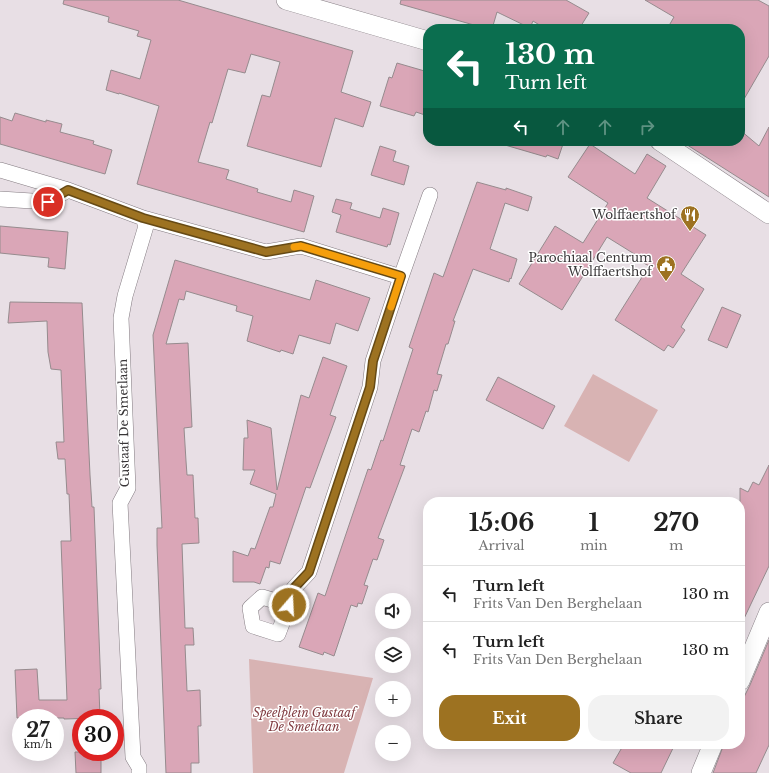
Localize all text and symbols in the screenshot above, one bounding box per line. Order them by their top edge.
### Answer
text: 130 m [505,37,595,72]
icon: left [439,40,491,92]
text: Turn left [505,72,587,94]
icon: left [510,116,532,138]
icon: ahead [552,116,574,138]
icon: ahead [594,116,616,138]
icon: right [636,116,658,138]
pin [31,185,65,219]
icon: arrive [37,191,59,213]
restaurant icon: Wolffaertshof [679,204,701,232]
place label: Wolffaertshof [591,207,678,222]
place label: Parochiaal Centrum Wolffaertshof [528,250,654,279]
public building icon: Parochiaal Centrum Wolffaertshof [655,254,677,282]
street label: Gustaaf De Smetlaan [115,359,132,487]
text: 15:06 [469,508,535,537]
text: 1 [589,508,599,537]
text: 270 [653,508,699,537]
text: Arrival [479,537,525,554]
text: min [580,537,608,554]
text: m [669,537,683,554]
text: Turn left [473,576,544,595]
icon: left [439,583,461,605]
position arrow [268,584,310,626]
text: 130 m [682,584,729,603]
map controls [375,593,411,761]
button: sound [375,593,411,629]
text: Frits Van Den Berghelaan [473,595,642,612]
text: Turn left [473,632,544,651]
button: layers [375,637,411,673]
icon: left [439,639,461,661]
text: 130 m [682,640,729,659]
text: Frits Van Den Berghelaan [473,651,642,668]
button: + [375,681,411,717]
button: Exit [439,695,580,741]
button: Share [588,695,729,741]
park label: Speelplein Gustaaf De Smetlaan [253,705,358,734]
speed limit sign: 30 [72,709,124,761]
text: 27 [26,718,50,742]
button: − [375,725,411,761]
text: km/h [24,738,52,751]

